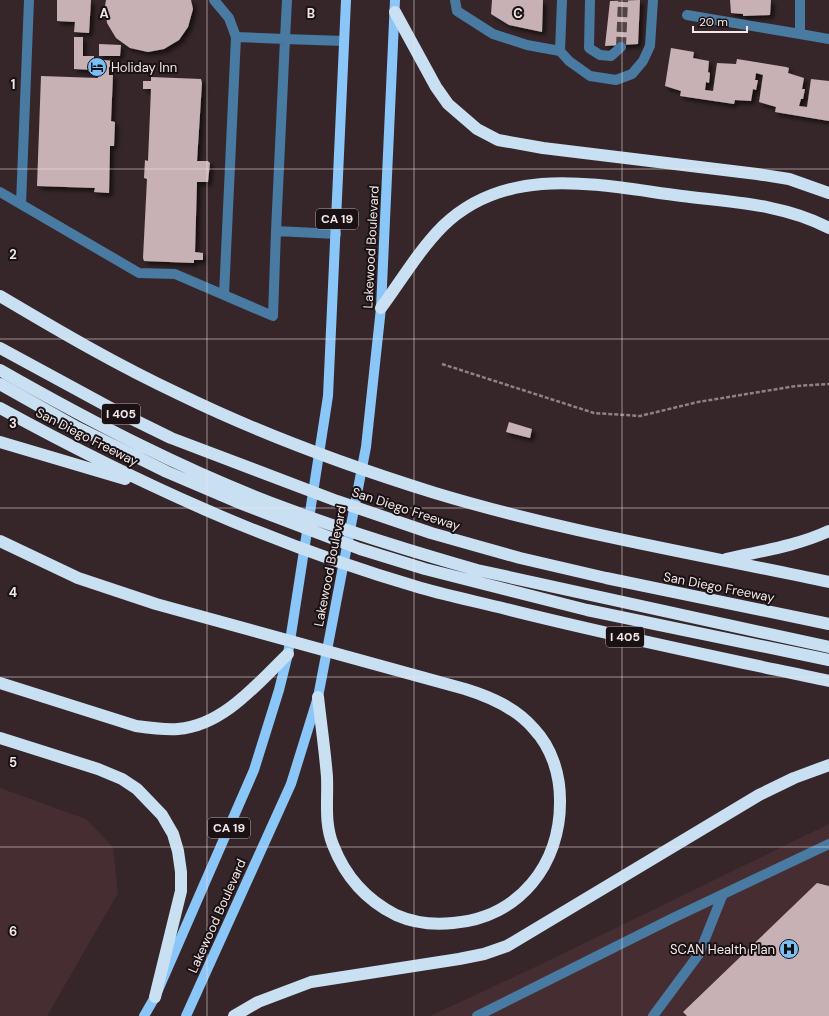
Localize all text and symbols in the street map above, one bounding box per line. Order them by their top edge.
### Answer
text: A [99,5,109,22]
text: B [307,5,315,22]
text: C [513,5,523,22]
scale bar [693,8,747,34]
text: 20 m [699,14,728,30]
hotel icon: Holiday Inn [86,56,108,78]
place label: Holiday Inn [111,59,177,76]
text: 1 [11,76,15,93]
street label: Lakewood Boulevard [359,185,383,309]
road number: CA 19 [316,209,358,229]
text: 2 [9,246,17,263]
street label: San Diego Freeway [33,404,141,470]
road number: I 405 [102,404,140,424]
text: 3 [9,415,17,432]
street label: San Diego Freeway [350,483,462,535]
street label: Lakewood Boulevard [310,504,350,628]
street label: San Diego Freeway [662,568,776,606]
text: 4 [9,584,17,601]
road number: I 405 [606,627,644,647]
text: 5 [9,754,17,771]
road number: CA 19 [208,818,250,838]
street label: Lakewood Boulevard [184,856,250,976]
text: 6 [9,923,17,940]
hospital icon: SCAN Health Plan [778,938,800,960]
place label: SCAN Health Plan [670,941,775,958]

